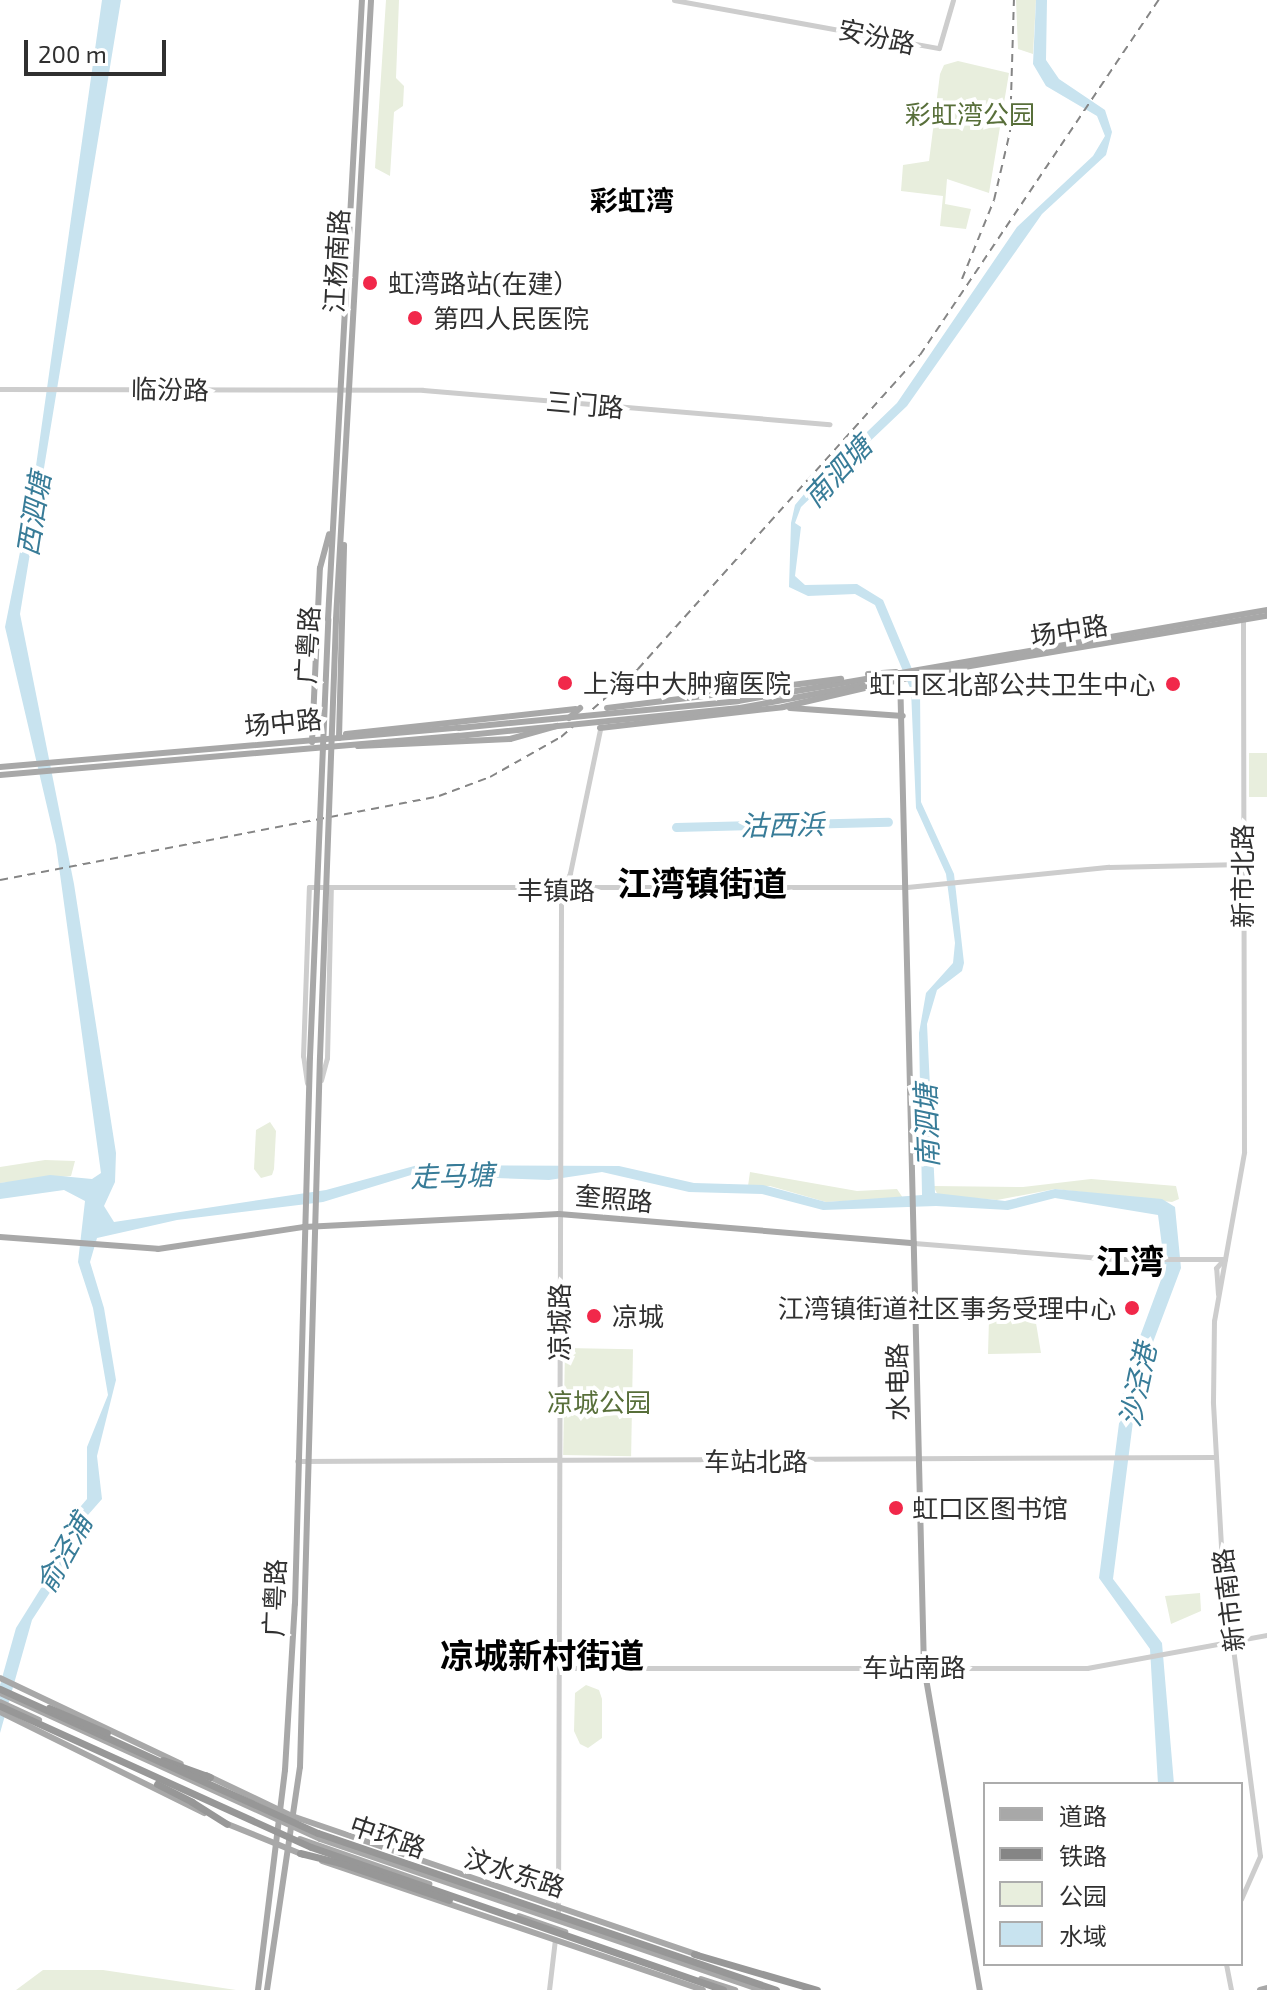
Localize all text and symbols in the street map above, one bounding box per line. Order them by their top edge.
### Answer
street label: 安汾路 [836,13,918,59]
scale bar [28,24,170,74]
text: 200 m [38,39,107,68]
park label: 彩虹湾公园 [905,98,1035,130]
district label: 彩虹湾 [590,183,674,217]
street label: 江杨南路 [318,208,354,314]
place label: 虹湾路站(在建） [388,267,579,299]
marker: 虹湾路站(在建） [359,272,381,294]
place label: 第四人民医院 [433,302,589,334]
marker: 第四人民医院 [404,307,426,329]
street label: 临汾路 [131,373,209,405]
street label: 三门路 [545,385,625,423]
water label: 南泗塘 [796,429,878,513]
water label: 西泗塘 [10,470,56,558]
street label: 广粤路 [289,605,325,685]
street label: 场中路 [1028,608,1110,652]
place label: 上海中大肿瘤医院 [583,667,791,699]
place label: 虹口区北部公共卫生中心 [869,668,1155,700]
marker: 上海中大肿瘤医院 [554,672,576,694]
marker: 虹口区北部公共卫生中心 [1162,673,1184,695]
street label: 场中路 [243,702,323,742]
water label: 沽西浜 [740,806,824,842]
street label: 新市北路 [1226,824,1258,928]
district label: 江湾镇街道 [617,863,787,903]
street label: 丰镇路 [517,874,595,906]
water label: 南泗塘 [908,1083,944,1169]
water label: 走马塘 [409,1157,495,1193]
street label: 奎照路 [574,1179,654,1217]
district label: 江湾 [1096,1241,1164,1281]
street label: 凉城路 [543,1283,575,1361]
place label: 江湾镇街道社区事务受理中心 [778,1292,1116,1324]
marker: 江湾镇街道社区事务受理中心 [1123,1299,1141,1317]
place label: 凉城 [612,1300,664,1332]
marker: 凉城 [583,1305,605,1327]
water label: 沙泾港 [1112,1340,1162,1430]
street label: 水电路 [881,1343,913,1421]
park label: 凉城公园 [547,1386,651,1418]
street label: 车站北路 [704,1445,808,1477]
place label: 虹口区图书馆 [912,1492,1068,1524]
marker: 虹口区图书馆 [887,1499,905,1517]
water label: 俞泾浦 [28,1508,98,1598]
street label: 新市南路 [1206,1546,1250,1654]
street label: 广粤路 [257,1558,291,1638]
district label: 凉城新村街道 [440,1635,644,1675]
street label: 车站南路 [862,1651,966,1683]
legend [983,1782,1243,1966]
text: 道路 [1059,1801,1107,1830]
street label: 中环路 [346,1809,430,1863]
street label: 汶水东路 [461,1841,569,1903]
text: 铁路 [1059,1841,1107,1870]
text: 公园 [1059,1881,1107,1910]
text: 水域 [1059,1921,1107,1950]

